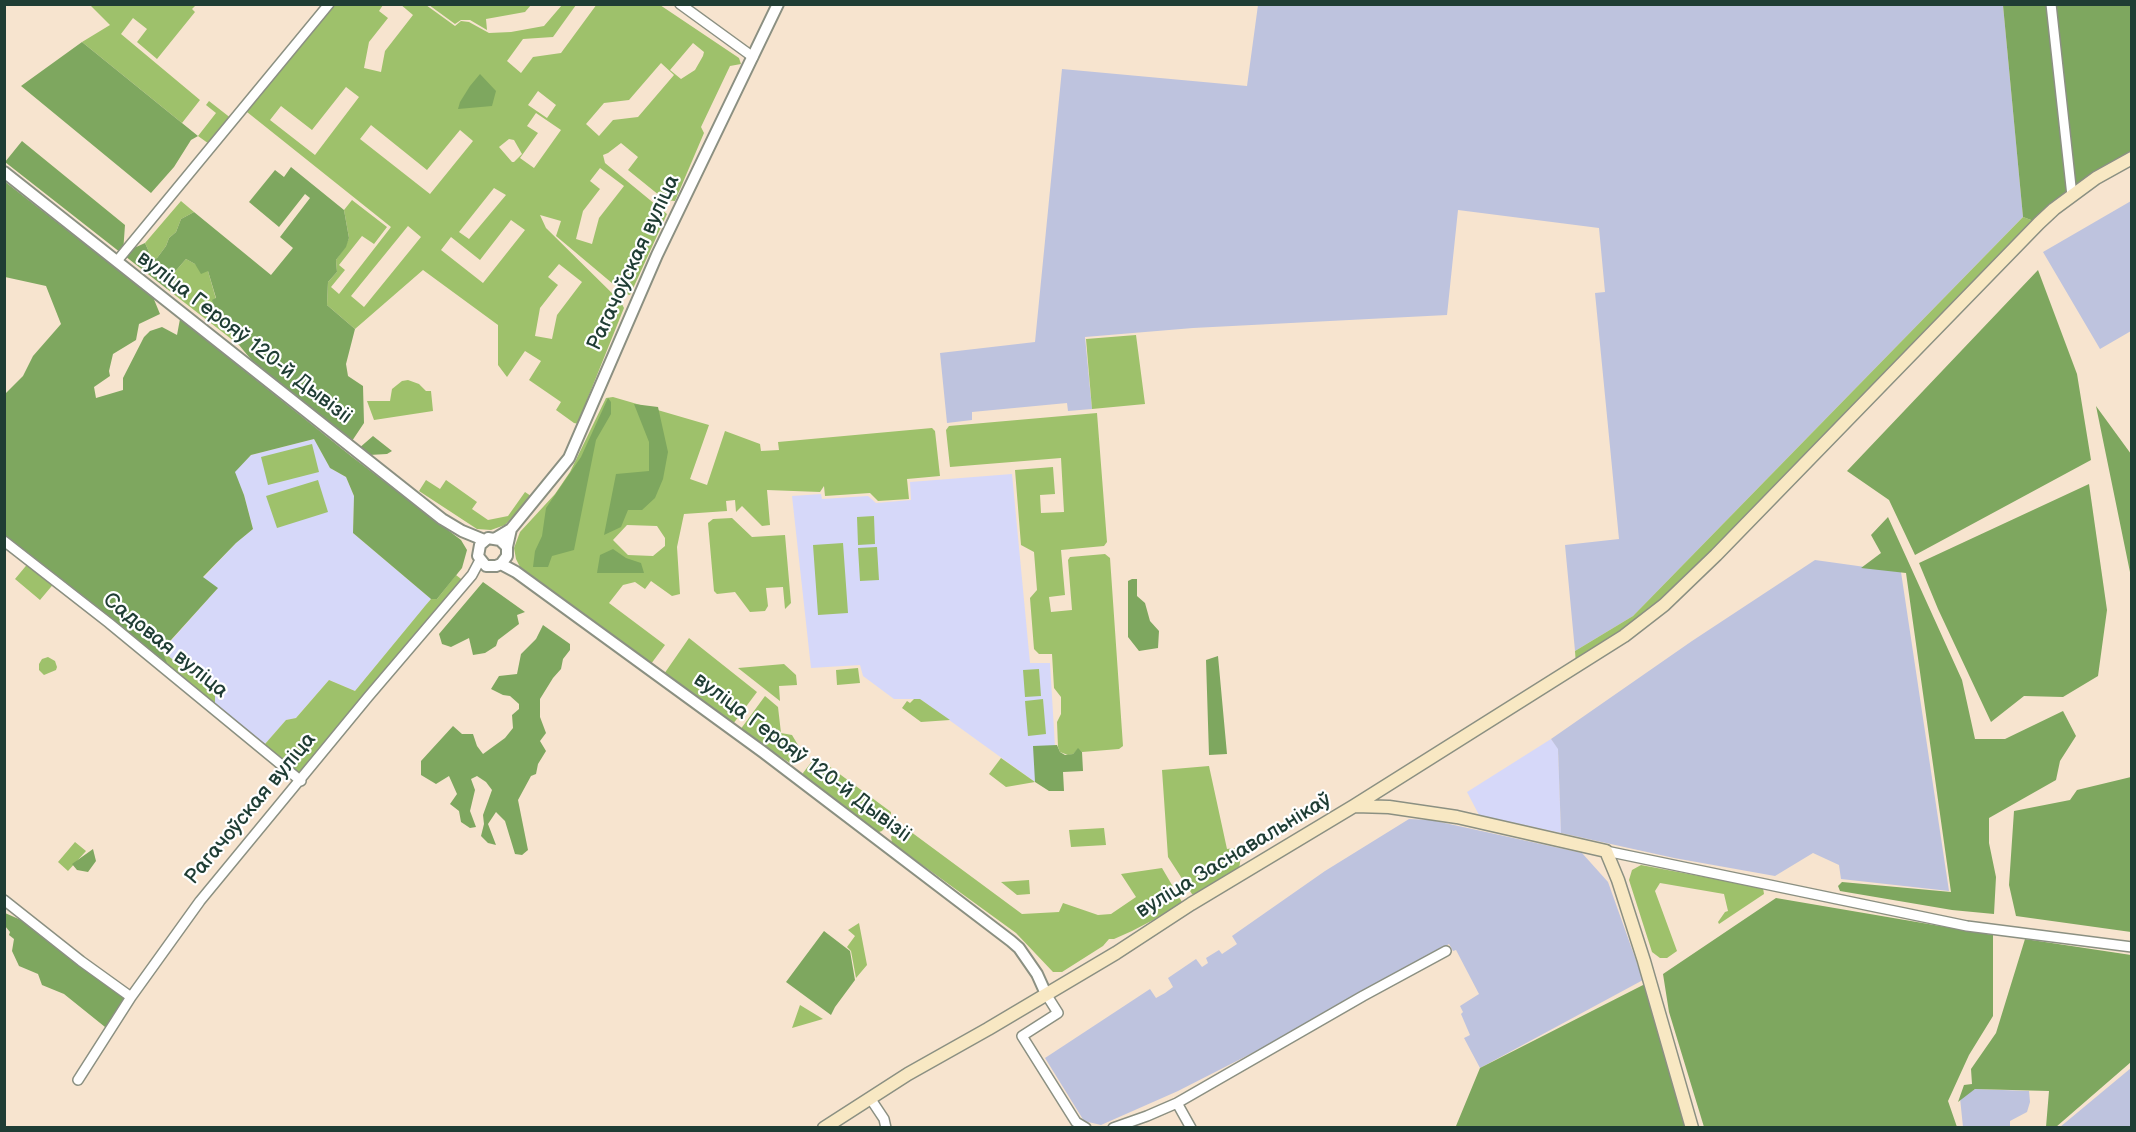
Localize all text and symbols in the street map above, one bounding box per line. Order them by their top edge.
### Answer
street label: Рагачоўская вуліца [582,171,686,355]
street label: вуліца Герояў 120-й Дывізіі [131,246,357,430]
street label: Садовая вуліца [97,588,233,704]
street label: вуліца Герояў 120-й Дывізіі [688,668,916,848]
street label: Рагачоўская вуліца [180,728,322,890]
street label: вуліца Заснавальнікаў [1132,788,1336,924]

